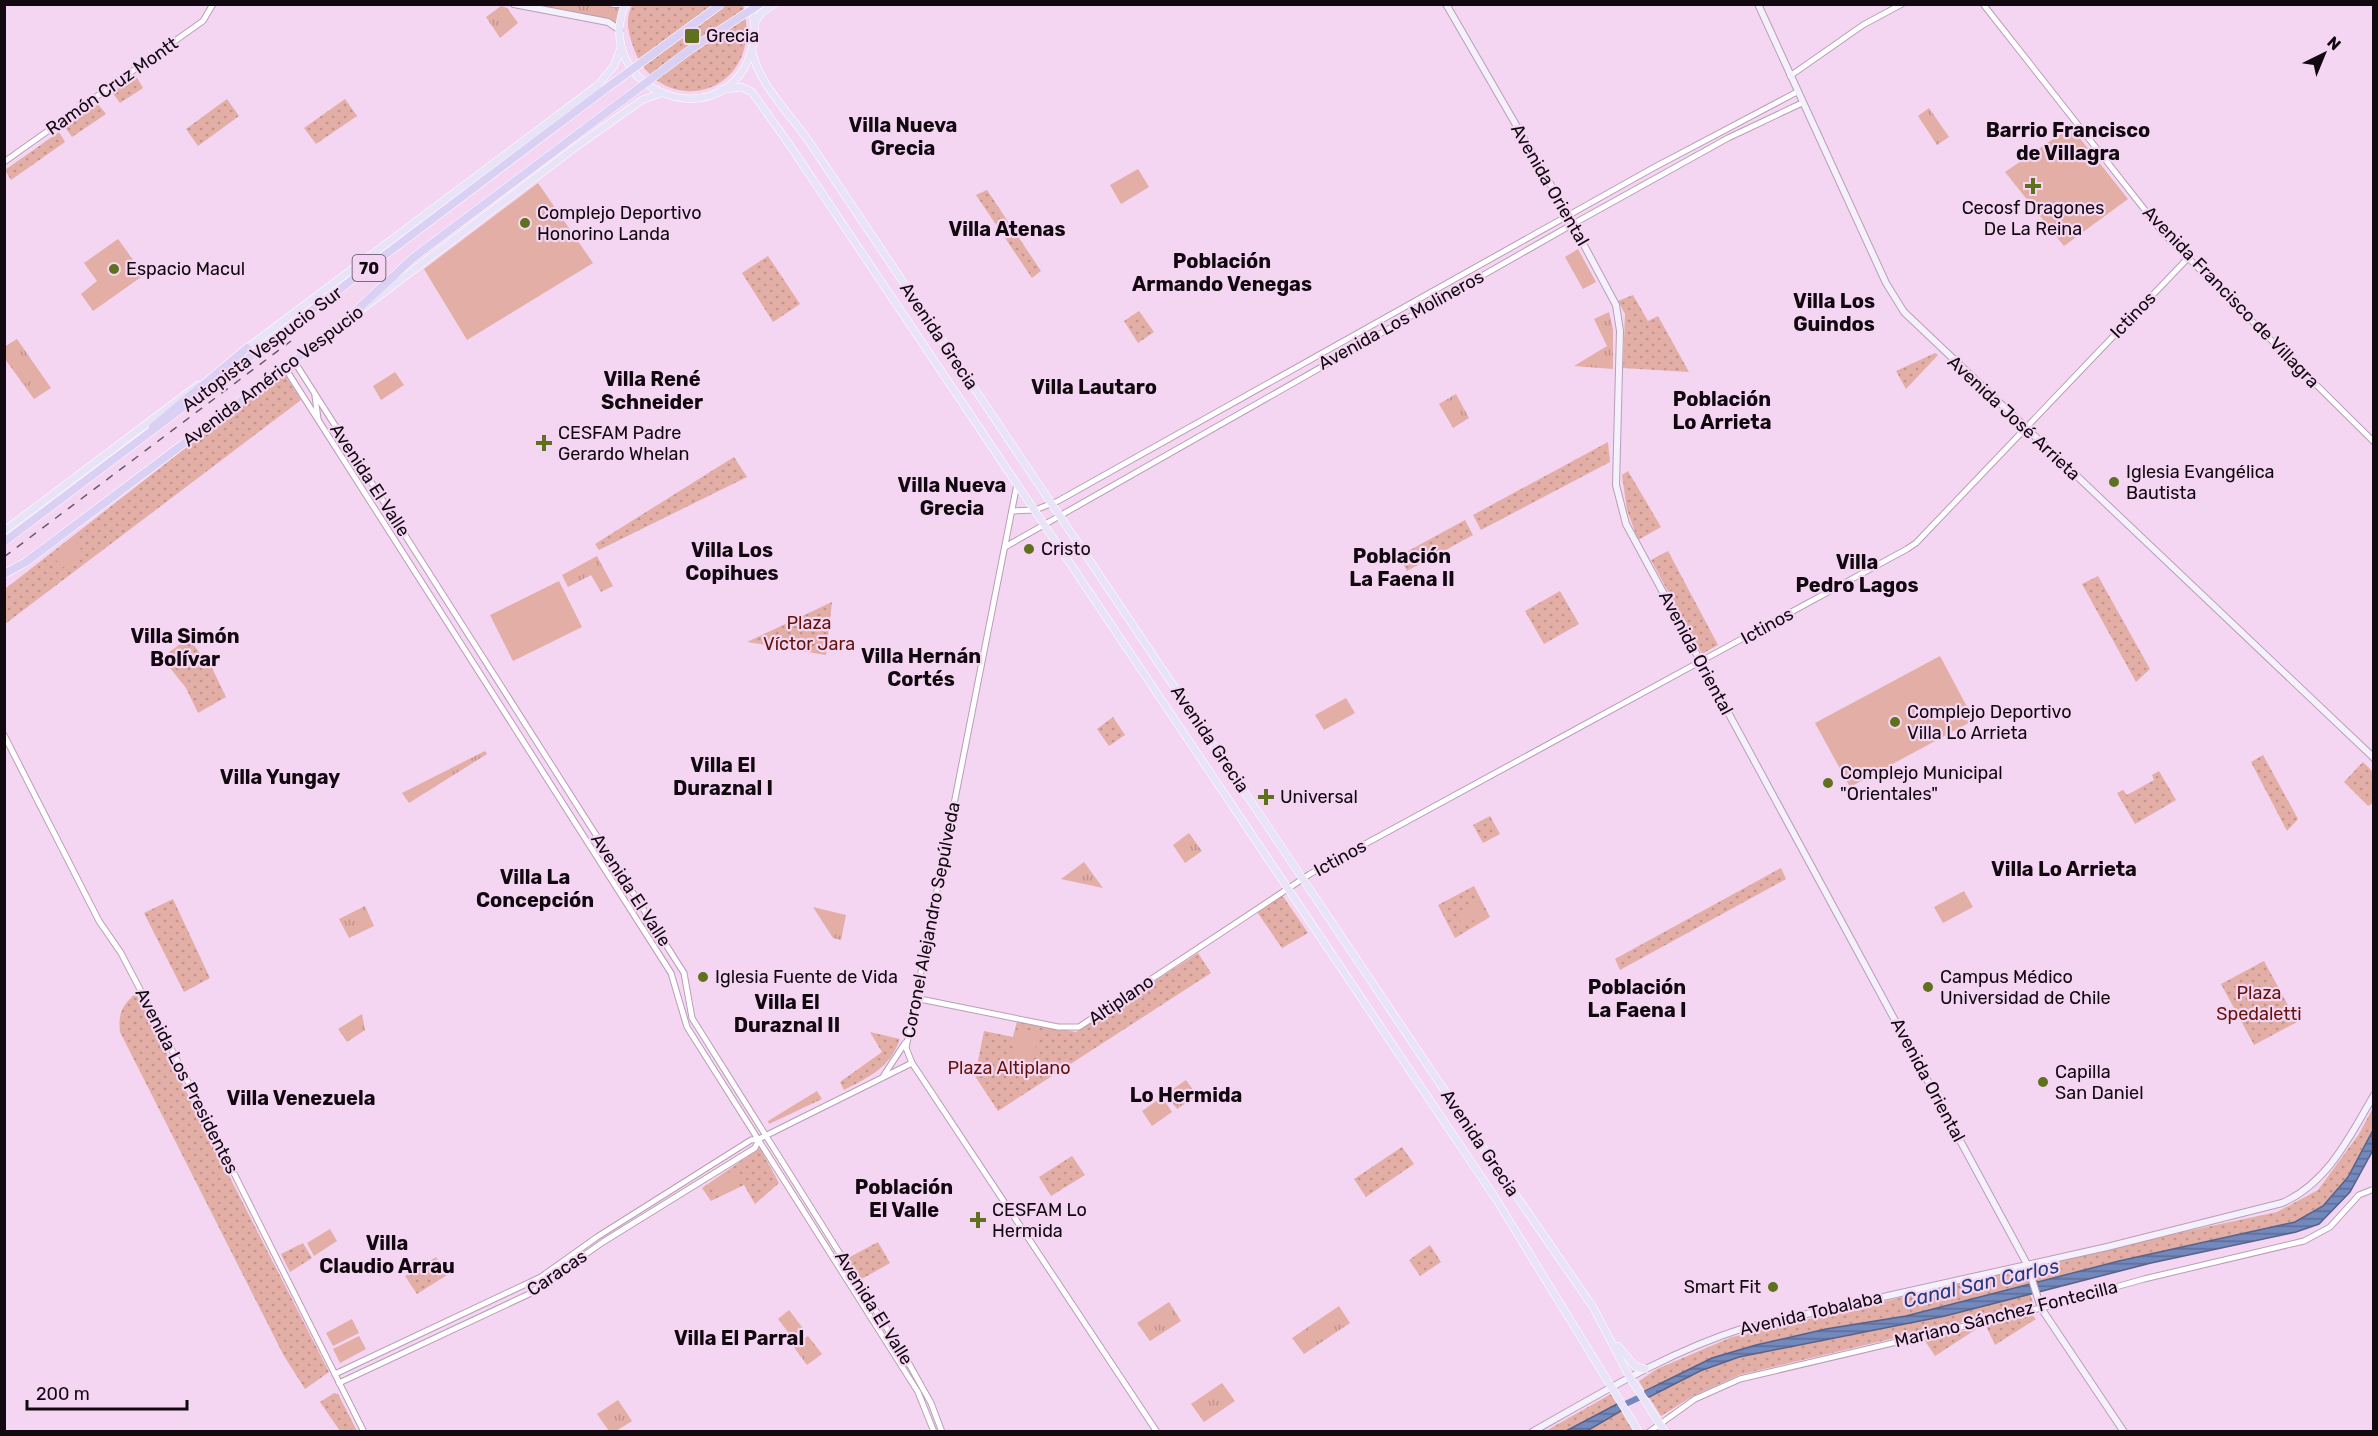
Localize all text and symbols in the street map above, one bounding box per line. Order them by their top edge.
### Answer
north arrow [2294,24,2354,84]
place label: Grecia [706,25,759,47]
marker: Grecia [683,27,701,45]
street label: Ramón Cruz Montt [42,32,182,140]
text: N [2323,33,2345,54]
district label: Villa Nueva Grecia [849,113,957,160]
district label: Barrio Francisco de Villagra [1986,118,2150,165]
street label: Avenida Oriental [1506,120,1594,250]
marker: Cecosf Dragones De La Reina [2024,177,2042,195]
place label: Cecosf Dragones De La Reina [1962,197,2104,240]
street label: Avenida Francisco de Villagra [2138,201,2324,393]
place label: Complejo Deportivo Honorino Landa [537,202,702,245]
marker: Complejo Deportivo Honorino Landa [518,216,532,230]
district label: Villa Atenas [949,217,1065,241]
district label: Población Armando Venegas [1132,249,1312,296]
road number: 70 [352,255,386,281]
place label: Espacio Macul [126,258,245,280]
marker: Espacio Macul [107,262,121,276]
street label: Avenida Los Molineros [1314,265,1488,375]
street label: Avenida Grecia [895,278,983,394]
street label: Autopista Vespucio Sur [178,281,347,416]
street label: Ictinos [2105,287,2161,343]
district label: Villa Los Guindos [1793,289,1875,336]
street label: Avenida Américo Vespucio [178,301,368,451]
street label: Avenida José Arrieta [1943,351,2085,485]
district label: Villa René Schneider [601,367,703,414]
district label: Villa Lautaro [1031,375,1157,399]
district label: Población Lo Arrieta [1672,387,1772,434]
street label: Avenida El Valle [325,419,415,541]
place label: CESFAM Padre Gerardo Whelan [558,422,689,465]
marker: CESFAM Padre Gerardo Whelan [535,434,553,452]
place label: Iglesia Evangélica Bautista [2126,461,2275,504]
district label: Villa Nueva Grecia [898,473,1006,520]
marker: Iglesia Evangélica Bautista [2107,475,2121,489]
district label: Villa Los Copihues [685,538,779,585]
place label: Cristo [1041,538,1091,560]
marker: Cristo [1022,542,1036,556]
district label: Población La Faena II [1349,544,1455,591]
district label: Villa Pedro Lagos [1795,550,1919,597]
street label: Avenida Oriental [1654,587,1738,719]
street label: Ictinos [1737,603,1797,649]
park label: Plaza Víctor Jara [763,612,855,655]
district label: Villa Simón Bolívar [130,624,240,671]
district label: Villa Hernán Cortés [861,644,981,691]
street label: Avenida Grecia [1166,681,1254,797]
place label: Complejo Deportivo Villa Lo Arrieta [1907,701,2072,744]
marker: Complejo Deportivo Villa Lo Arrieta [1888,715,1902,729]
district label: Villa El Duraznal I [673,753,773,800]
place label: Complejo Municipal "Orientales" [1840,762,2003,805]
district label: Villa Yungay [220,765,340,789]
marker: Complejo Municipal "Orientales" [1821,776,1835,790]
place label: Universal [1280,786,1358,808]
marker: Universal [1257,788,1275,806]
street label: Coronel Alejandro Sepúlveda [897,800,965,1040]
street label: Avenida El Valle [586,829,676,951]
street label: Ictinos [1310,835,1370,881]
district label: Villa Lo Arrieta [1991,857,2137,881]
district label: Villa La Concepción [476,865,594,912]
place label: Iglesia Fuente de Vida [715,966,898,988]
place label: Campus Médico Universidad de Chile [1940,966,2111,1009]
marker: Iglesia Fuente de Vida [696,970,710,984]
street label: Altiplano [1084,970,1158,1030]
district label: Población La Faena I [1587,975,1687,1022]
marker: Campus Médico Universidad de Chile [1921,980,1935,994]
park label: Plaza Spedaletti [2216,982,2302,1025]
street label: Avenida Los Presidentes [131,985,243,1177]
district label: Villa El Duraznal II [734,990,840,1037]
street label: Avenida Oriental [1886,1014,1970,1146]
park label: Plaza Altiplano [947,1057,1071,1079]
place label: Capilla San Daniel [2055,1061,2144,1104]
marker: Capilla San Daniel [2036,1075,2050,1089]
district label: Lo Hermida [1130,1083,1242,1107]
street label: Avenida Grecia [1436,1085,1524,1201]
district label: Villa Venezuela [227,1086,376,1110]
district label: Población El Valle [855,1175,953,1222]
place label: CESFAM Lo Hermida [992,1199,1087,1242]
marker: CESFAM Lo Hermida [969,1211,987,1229]
district label: Villa Claudio Arrau [319,1231,455,1278]
street label: Caracas [523,1245,591,1301]
street label: Avenida El Valle [830,1247,918,1369]
water label: Canal San Carlos [1901,1253,2061,1313]
place label: Smart Fit [1684,1276,1761,1298]
street label: Mariano Sánchez Fontecilla [1892,1276,2120,1352]
marker: Smart Fit [1766,1280,1780,1294]
street label: Avenida Tobalaba [1738,1286,1884,1340]
district label: Villa El Parral [674,1326,804,1350]
scale bar [27,1373,188,1411]
text: 200 m [36,1383,90,1405]

